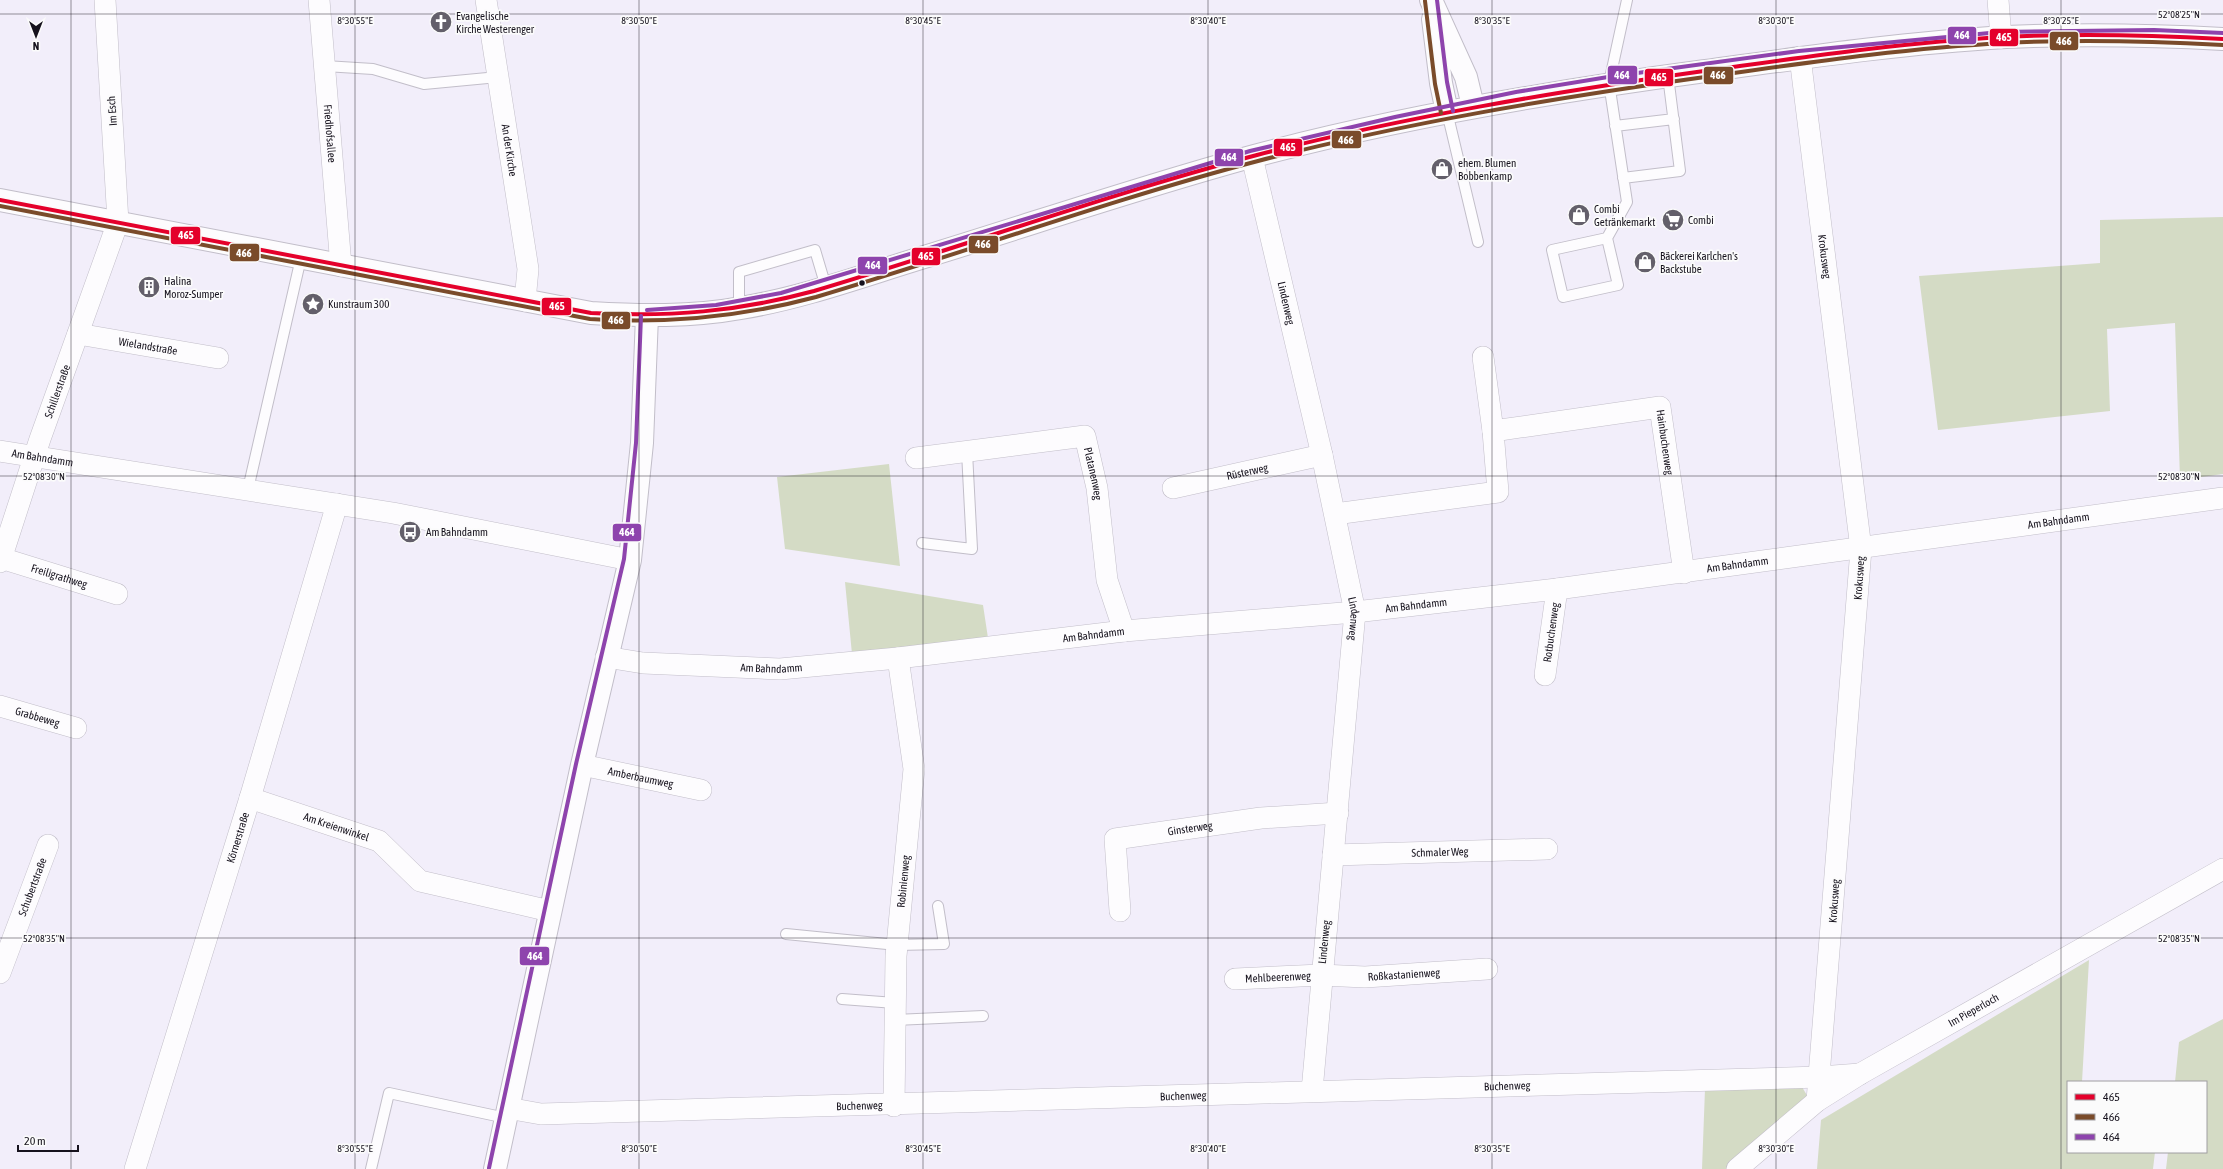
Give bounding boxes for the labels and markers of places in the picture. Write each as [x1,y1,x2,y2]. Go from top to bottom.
church icon: Evangelische Kirche Westerenger [428,9,454,35]
place label: Evangelische Kirche Westerenger [456,10,535,35]
shop icon: ehem. Blumen Bobbenkamp [1429,156,1455,182]
place label: ehem. Blumen Bobbenkamp [1458,157,1516,182]
shop icon: Combi Getränkemarkt [1566,202,1592,228]
place label: Combi Getränkemarkt [1594,203,1655,228]
supermarket icon: Combi [1660,207,1686,233]
place label: Combi [1688,214,1714,226]
shop icon: Bäckerei Karlchen's Backstube [1632,249,1658,275]
place label: Bäckerei Karlchen's Backstube [1660,250,1738,275]
building icon: Halina Moroz-Sumper [136,274,162,300]
place label: Halina Moroz-Sumper [164,275,224,300]
unlabelled marker [857,278,867,288]
place icon: Kunstraum 300 [300,291,326,317]
place label: Kunstraum 300 [328,298,389,310]
bus stop icon: Am Bahndamm [397,519,423,545]
place label: Am Bahndamm [426,526,488,538]

